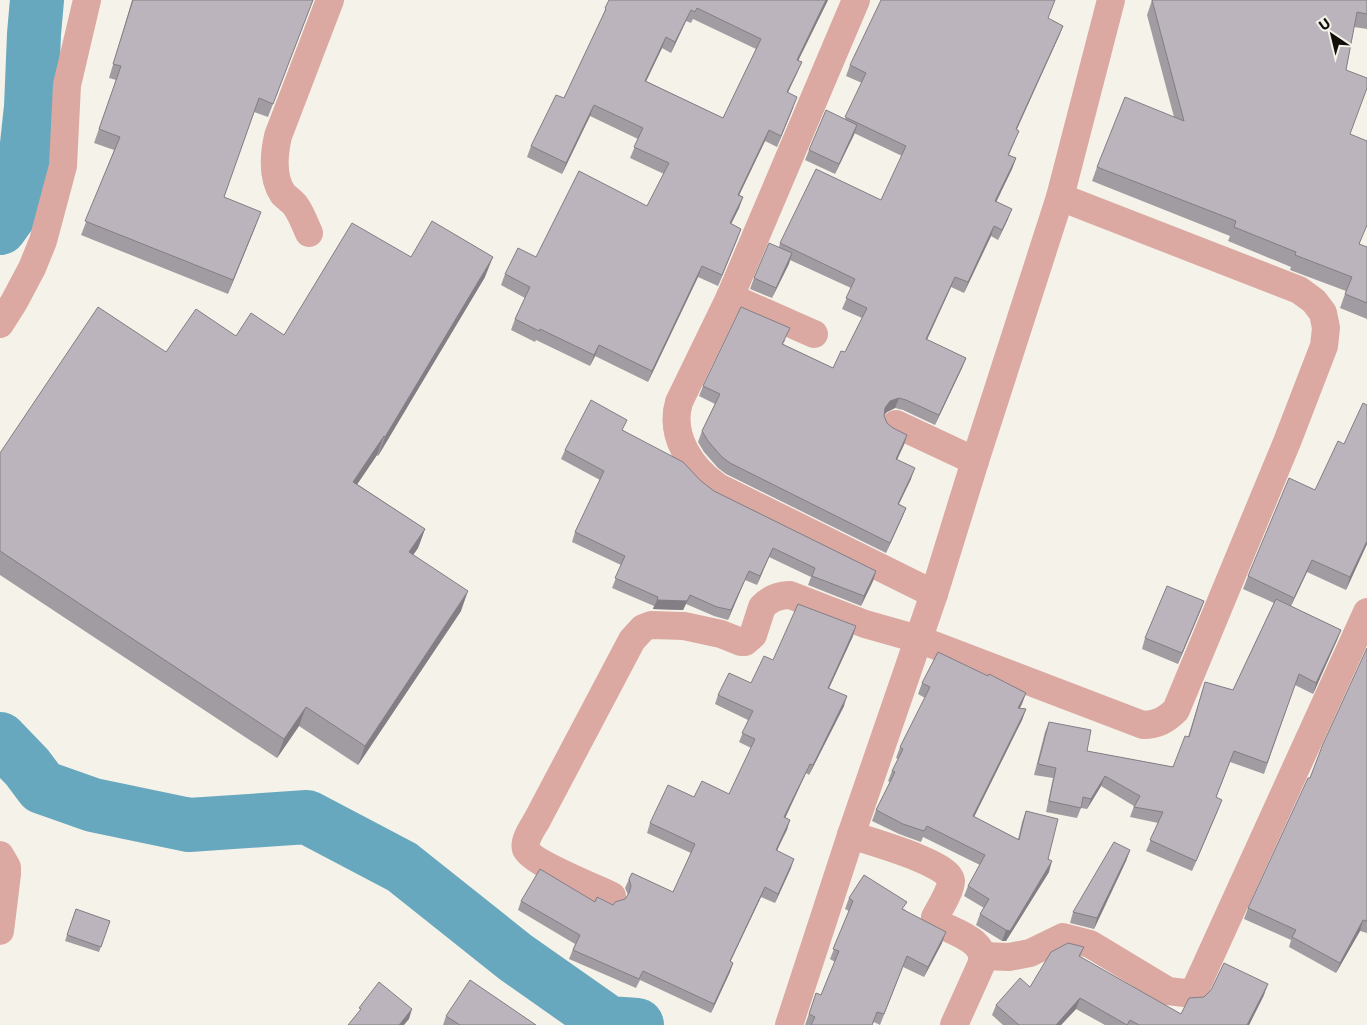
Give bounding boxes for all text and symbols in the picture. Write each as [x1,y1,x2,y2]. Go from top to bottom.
north arrow [1307,10,1357,60]
text: U [1315,14,1333,34]

